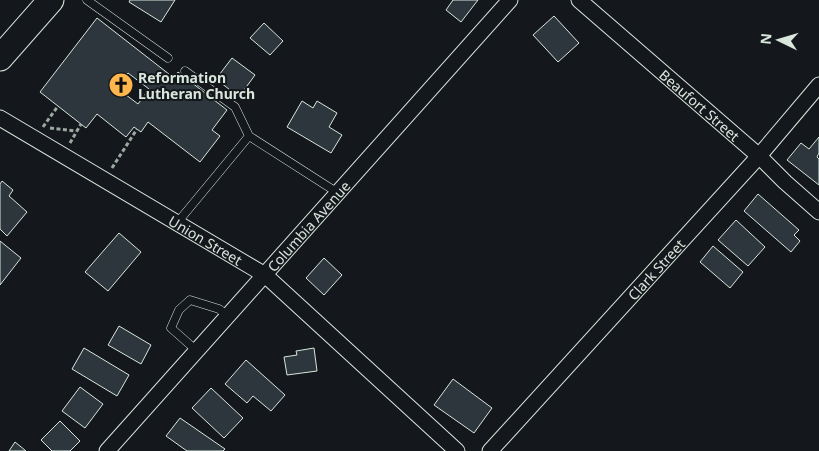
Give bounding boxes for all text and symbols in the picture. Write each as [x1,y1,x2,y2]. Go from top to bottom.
north arrow [754,15,804,65]
text: N [756,32,776,45]
street label: Beaufort Street [656,65,744,145]
place label: Reformation Lutheran Church [138,68,255,103]
church icon: Reformation Lutheran Church [108,72,134,98]
street label: Columbia Avenue [263,176,354,275]
street label: Union Street [165,211,246,269]
street label: Clark Street [623,235,689,304]

